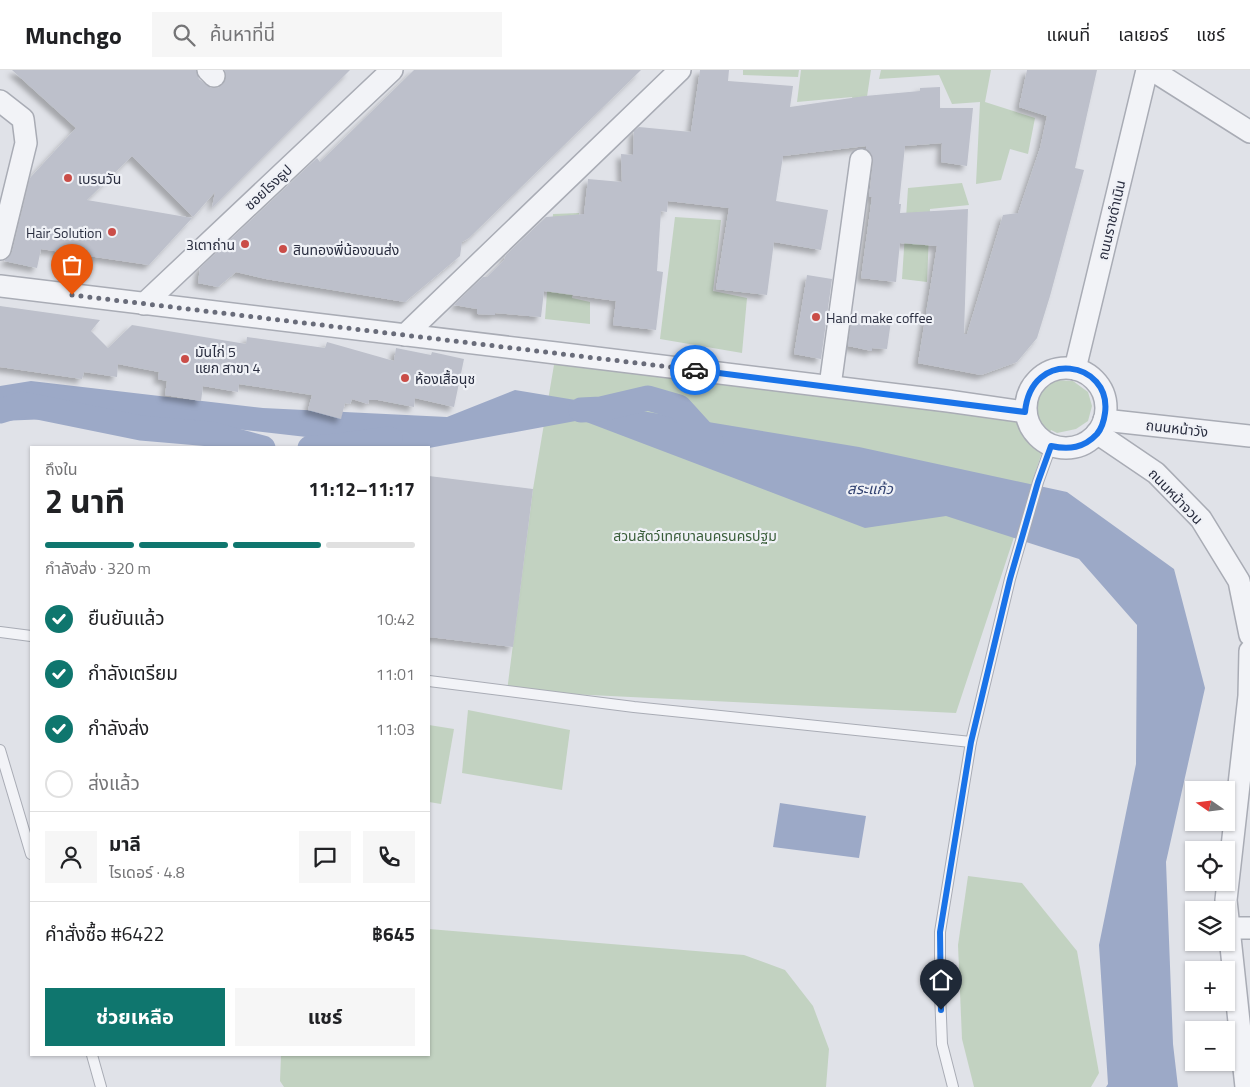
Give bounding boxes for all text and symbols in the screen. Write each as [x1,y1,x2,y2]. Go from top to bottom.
search box [152,12,502,57]
text: Munchgo [25,17,122,53]
text: ค้นหาที่นี่ [210,19,275,48]
icon: search [170,21,198,49]
text: แผนที่ [1046,21,1090,48]
text: เลเยอร์ [1118,21,1168,48]
text: แชร์ [1196,21,1225,48]
street label: ซอยโรงธูป [239,159,297,215]
place label: เบรนวัน [78,168,121,189]
marker: เบรนวัน [62,172,74,184]
street label: ถนนราชดำเนิน [1092,178,1130,262]
place label: Hair Solution [26,222,102,243]
marker: Hair Solution [106,226,118,238]
place label: 3เตาถ่าน [186,234,235,255]
marker: 3เตาถ่าน [239,238,251,250]
place label: สินทองพี่น้องขนส่ง [293,239,399,260]
marker: สินทองพี่น้องขนส่ง [277,243,289,255]
pin [51,244,93,295]
icon: bag [58,251,86,279]
place label: Hand make coffee [826,307,933,328]
marker: Hand make coffee [810,311,822,323]
place label: มันไก่ 5 แยก สาขา 4 [195,341,260,378]
courier [670,345,720,395]
marker: มันไก่ 5 แยก สาขา 4 [179,353,191,365]
icon: car [681,356,709,384]
place label: ห้องเสื้อนุช [415,368,475,389]
marker: ห้องเสื้อนุช [399,372,411,384]
street label: ถนนหน้าวัง [1145,414,1209,442]
text: ถึงใน [45,457,78,481]
street label: ถนนหน้าจวน [1144,463,1208,529]
text: 11:12–11:17 [308,474,415,503]
text: 2 นาที [45,477,125,525]
water label: สระแก้ว [847,477,894,500]
park label: สวนสัตว์เทศบาลนครนครปฐม [613,525,777,546]
text: กำลังส่ง · 320 m [45,556,151,580]
text: ยืนยันแล้ว [88,603,165,632]
icon: check [45,605,73,633]
text: 10:42 [376,607,415,631]
text: กำลังเตรียม [88,658,178,687]
icon: check [45,660,73,688]
text: 11:01 [376,662,415,686]
text: กำลังส่ง [88,713,149,742]
icon: check [45,715,73,743]
text: 11:03 [376,717,415,741]
text: ส่งแล้ว [88,768,140,797]
north arrow [1185,781,1235,831]
map controls [1185,781,1235,1071]
text: มาลี [109,829,141,858]
button: person [45,831,97,883]
button: chat [299,831,351,883]
button: phone [363,831,415,883]
button: locate [1185,841,1235,891]
text: ไรเดอร์ · 4.8 [109,860,185,884]
button: layers [1185,901,1235,951]
text: คำสั่งซื้อ #6422 [45,919,164,948]
text: ฿645 [372,919,415,948]
pin [920,959,962,1010]
button: + [1185,961,1235,1011]
icon: home [927,966,955,994]
button: ช่วยเหลือ [45,988,225,1046]
button: แชร์ [235,988,415,1046]
button: − [1185,1021,1235,1071]

